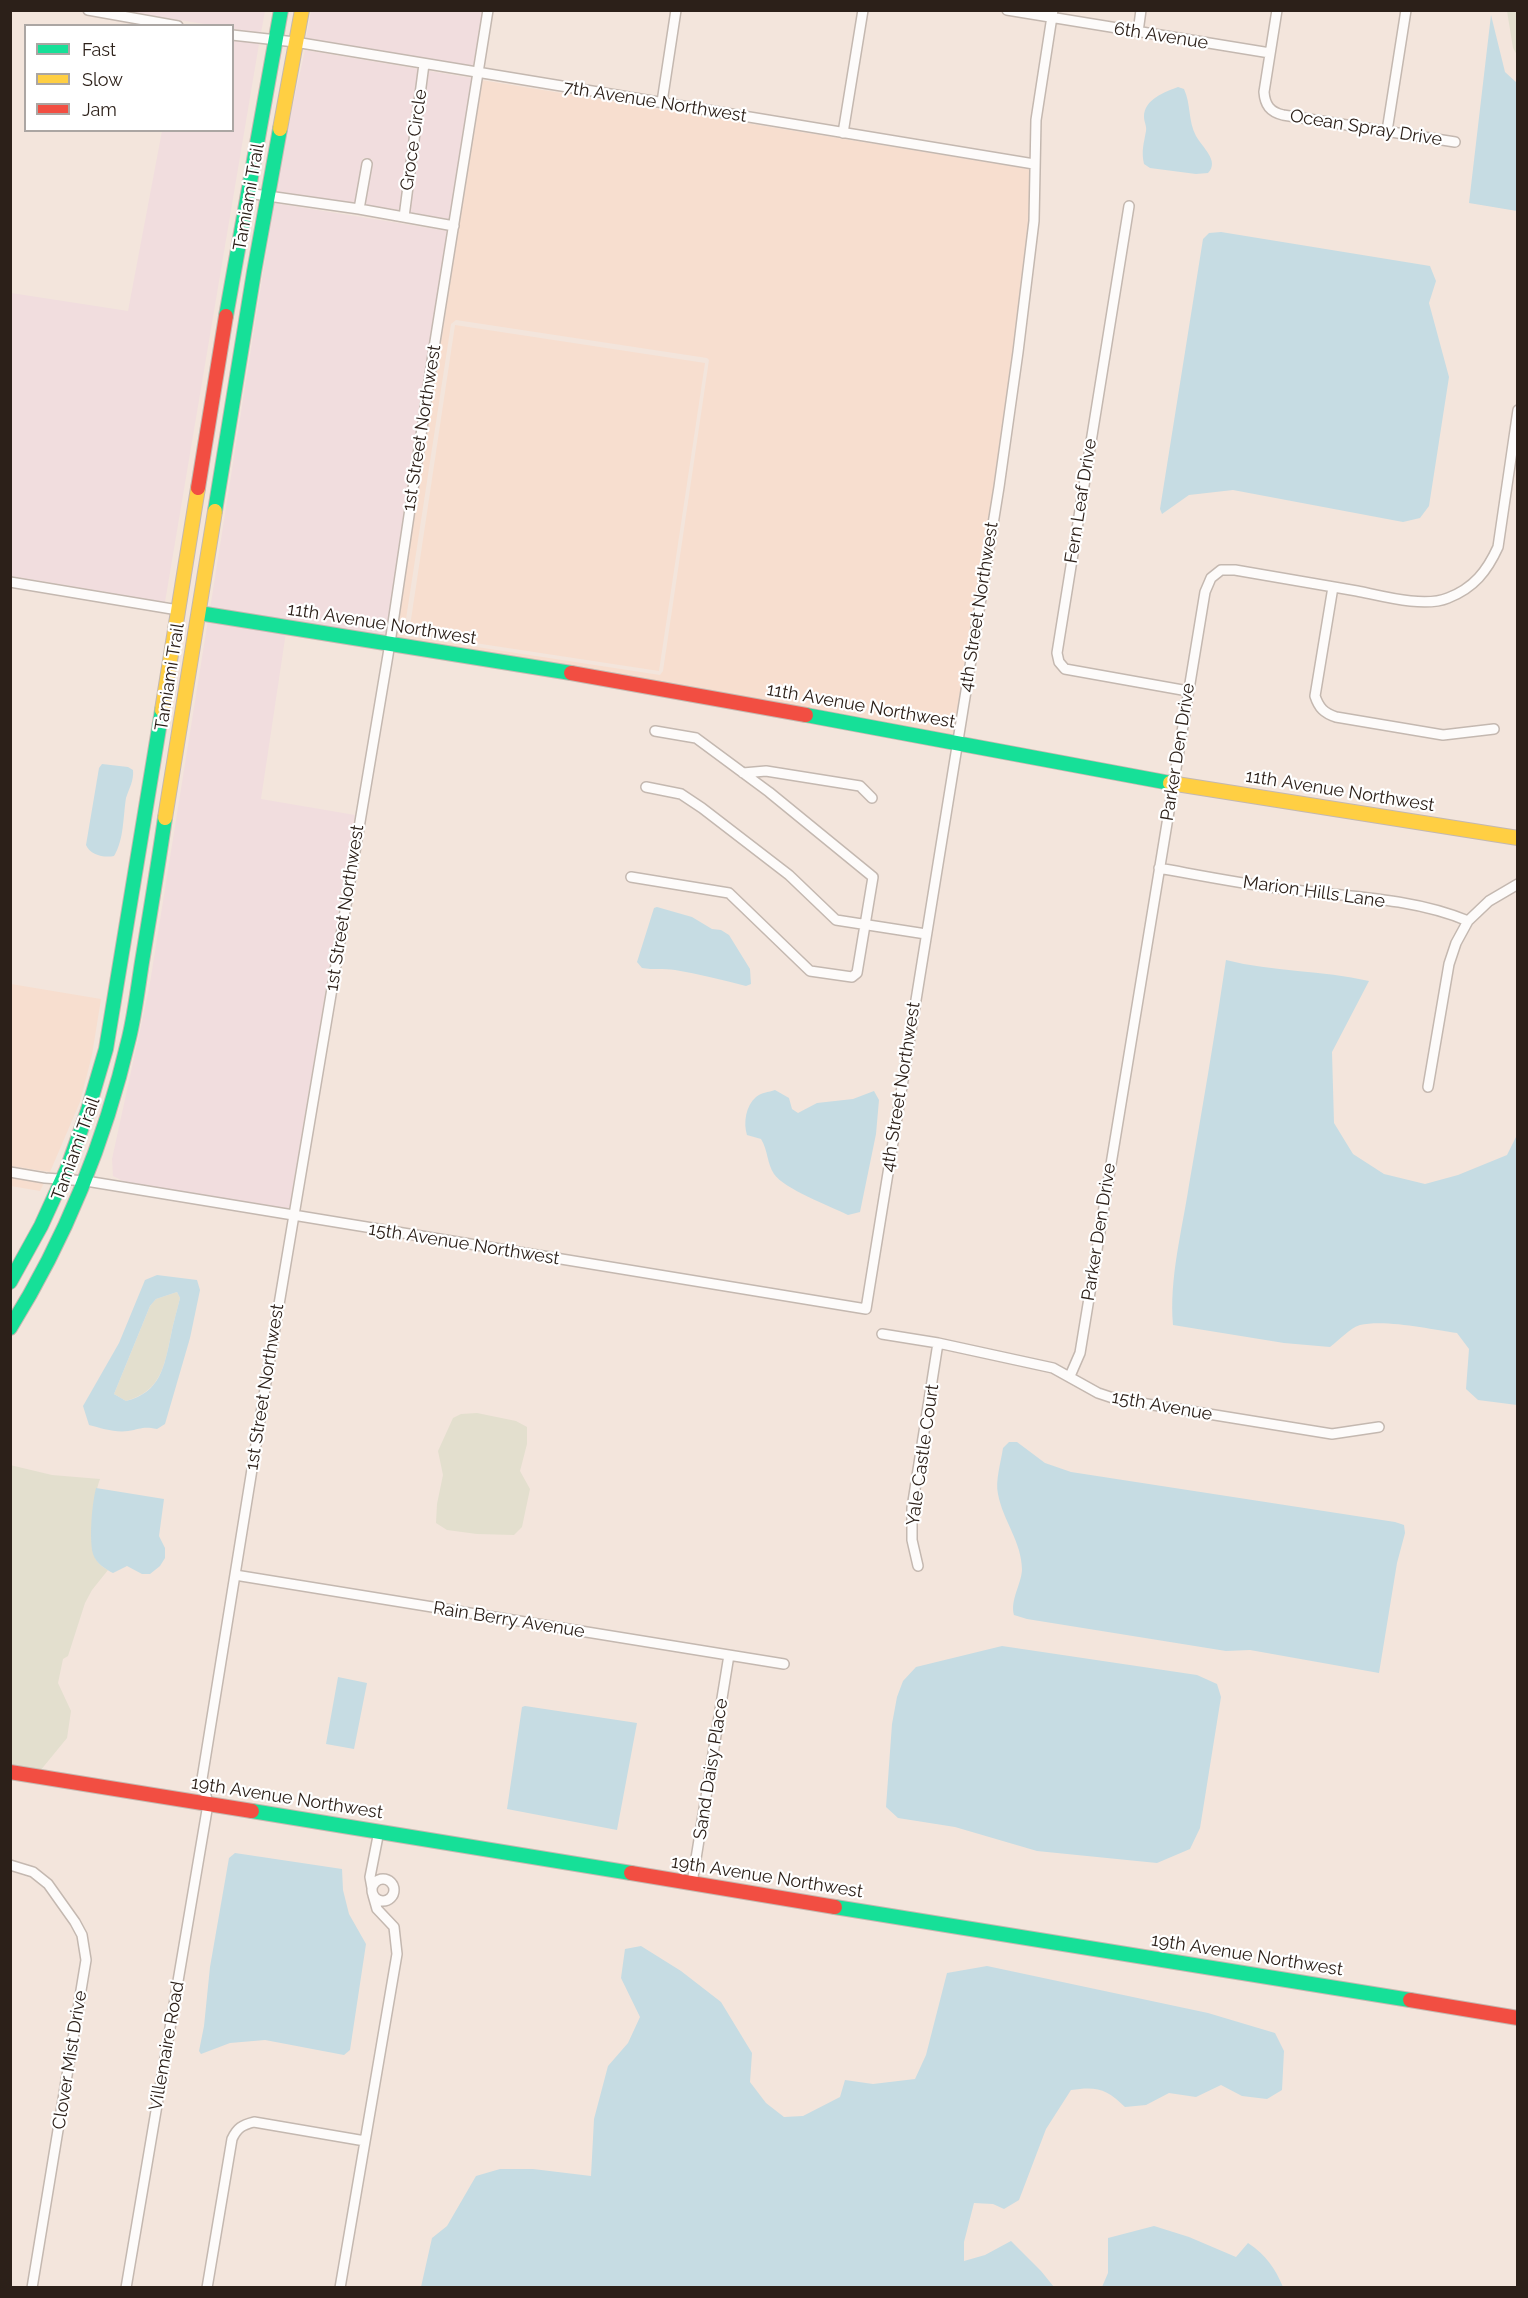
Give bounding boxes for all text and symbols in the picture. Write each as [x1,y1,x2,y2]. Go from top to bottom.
street label: 6th Avenue [1112,18,1210,54]
legend [24,24,234,132]
text: Fast [82,39,116,60]
text: Slow [82,69,123,90]
street label: 7th Avenue Northwest [562,77,748,127]
street label: Groce Circle [396,88,432,192]
text: Jam [82,99,117,120]
street label: Ocean Spray Drive [1288,105,1444,151]
street label: Tamiami Trail [229,142,269,252]
street label: 1st Street Northwest [398,343,446,513]
street label: Fern Leaf Drive [1060,437,1102,565]
street label: 4th Street Northwest [955,520,1003,694]
street label: 11th Avenue Northwest [286,598,478,650]
street label: Tamiami Trail [151,622,189,732]
street label: 11th Avenue Northwest [765,679,957,733]
street label: Parker Den Drive [1156,682,1200,822]
street label: 11th Avenue Northwest [1244,765,1436,817]
street label: 1st Street Northwest [321,823,369,993]
street label: Marion Hills Lane [1242,871,1386,913]
street label: 4th Street Northwest [877,1000,925,1174]
street label: Tamiami Trail [47,1094,105,1204]
street label: Parker Den Drive [1077,1162,1121,1302]
street label: 15th Avenue Northwest [367,1218,561,1270]
street label: 1st Street Northwest [241,1302,289,1472]
street label: Yale Castle Court [902,1383,944,1527]
street label: 15th Avenue [1110,1387,1214,1425]
street label: Rain Berry Avenue [432,1597,586,1643]
street label: Sand Daisy Place [689,1697,733,1841]
street label: 19th Avenue Northwest [190,1772,384,1824]
street label: 19th Avenue Northwest [670,1851,864,1903]
street label: 19th Avenue Northwest [1150,1929,1344,1981]
street label: Villemaire Road [145,1980,189,2112]
street label: Clover Mist Drive [48,1989,92,2131]

